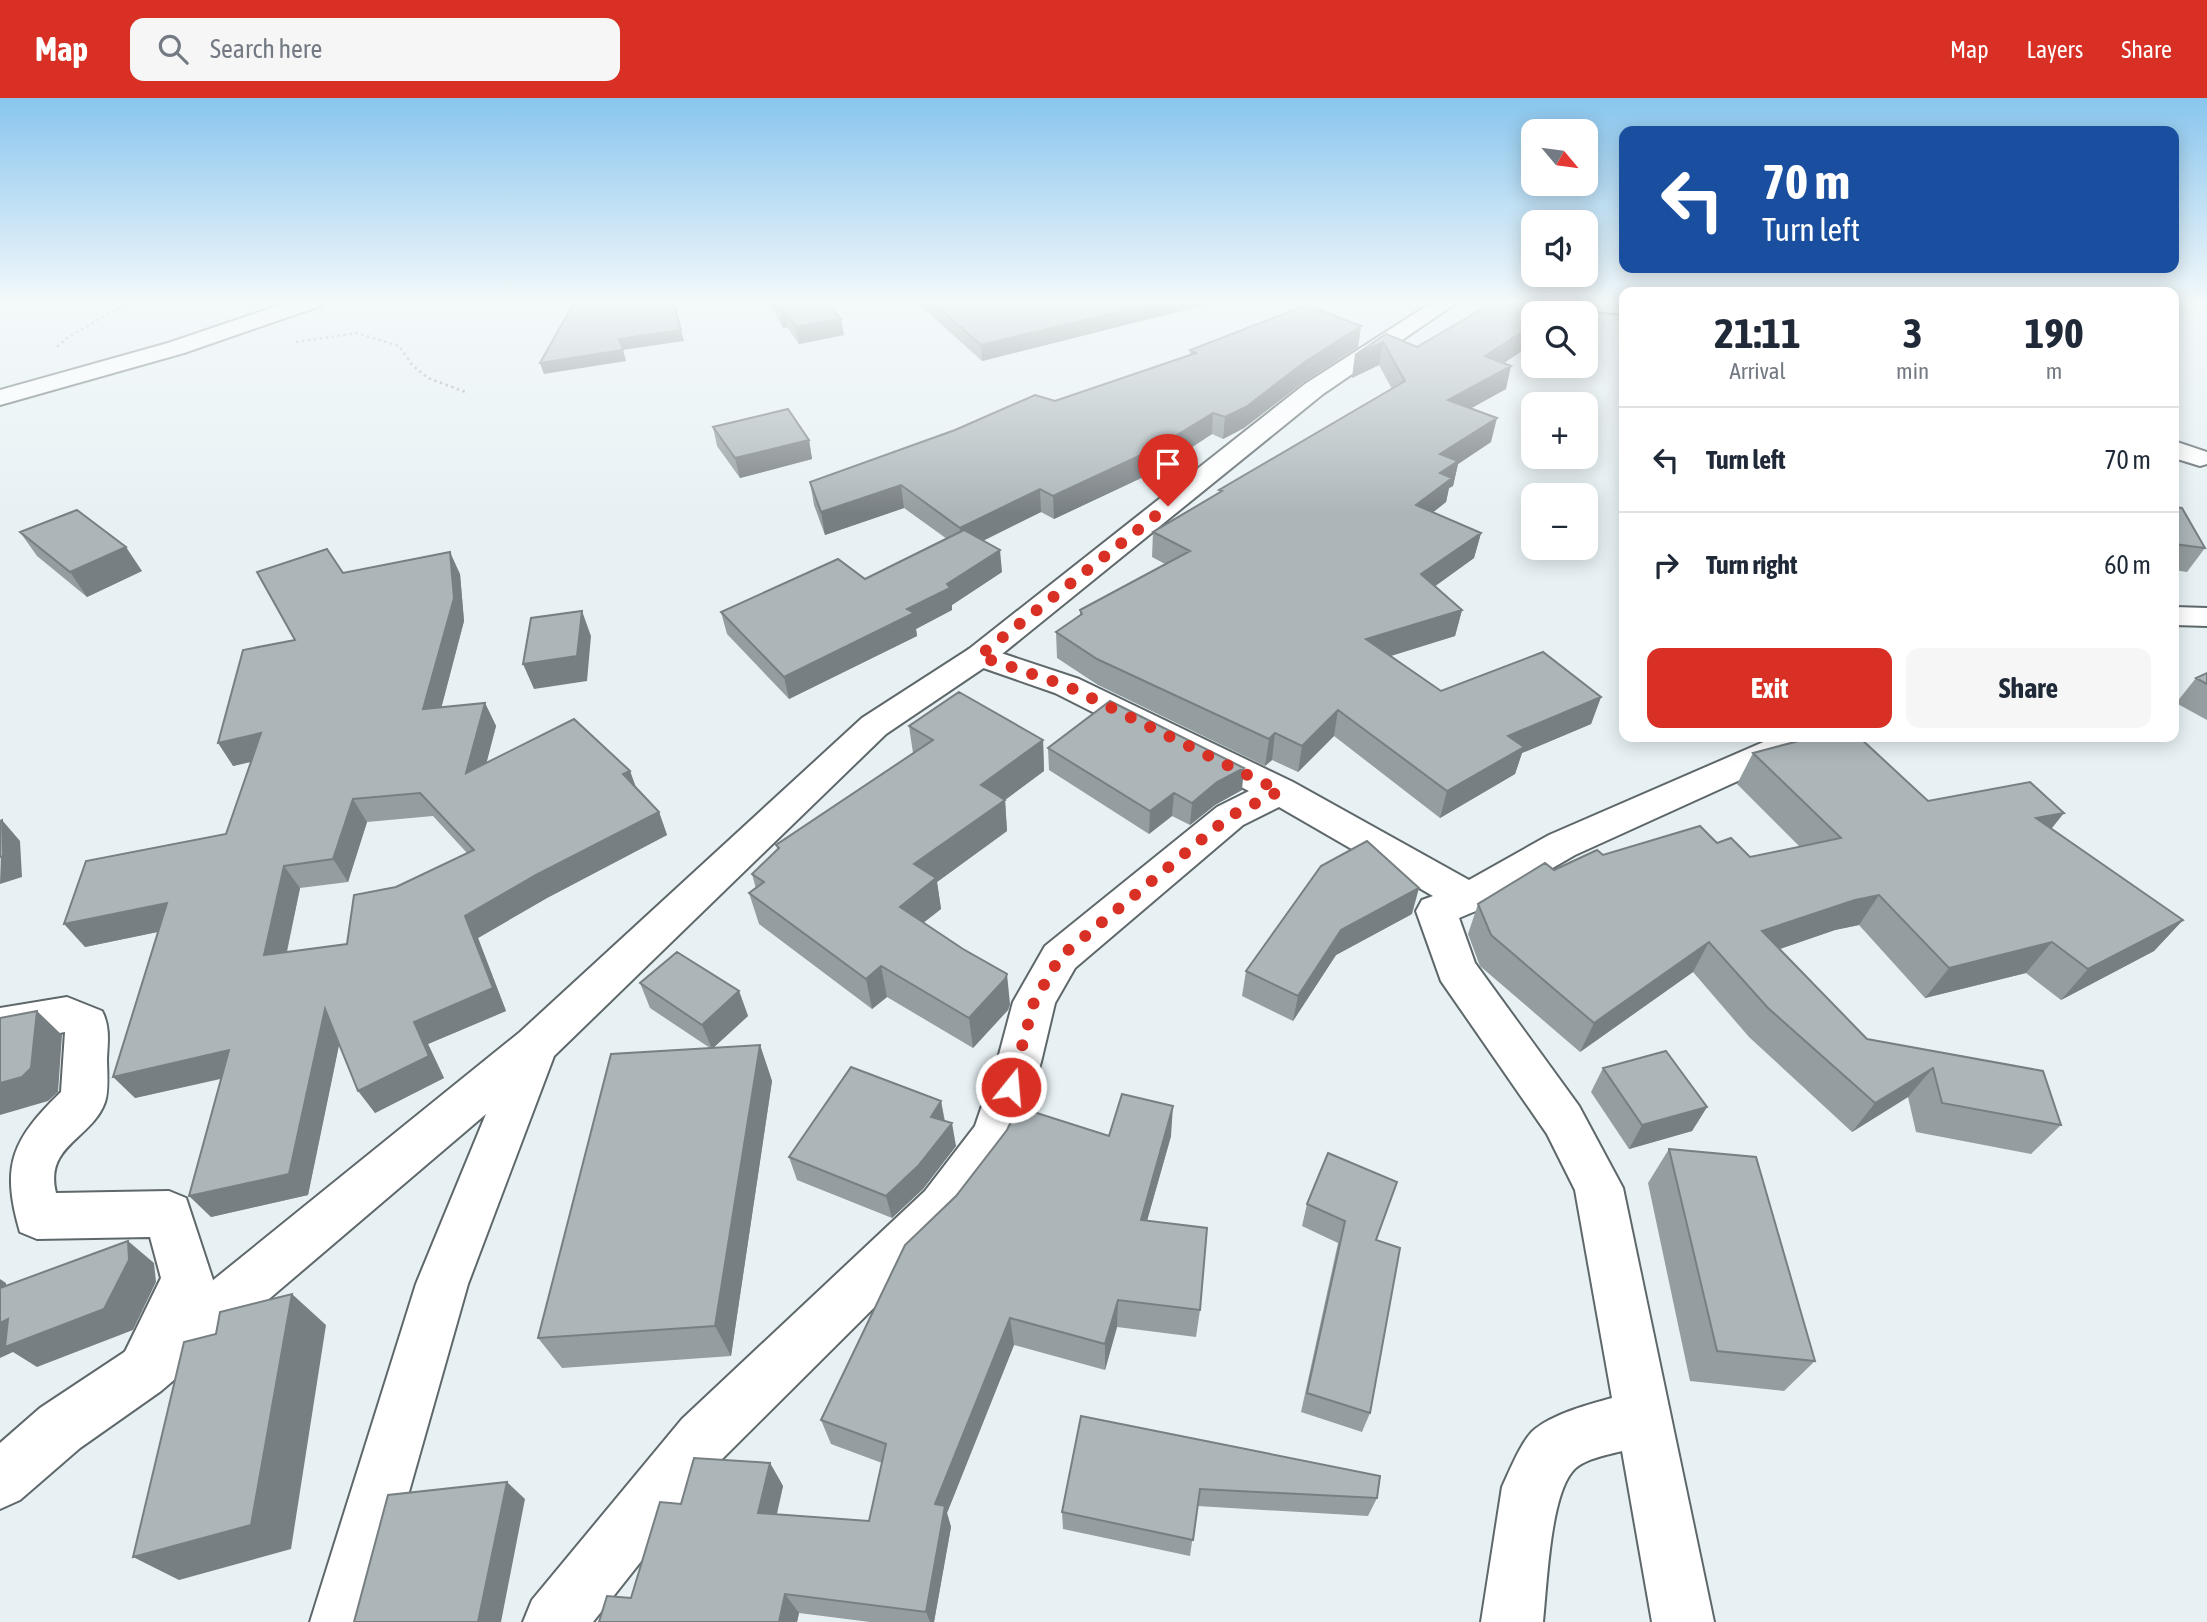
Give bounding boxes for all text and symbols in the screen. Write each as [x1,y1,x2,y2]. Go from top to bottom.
search box [130,18,620,81]
text: Map [35,30,88,68]
icon: search [154,30,192,68]
text: Search here [210,34,322,64]
text: Map [1950,36,1989,63]
text: Layers [2027,36,2083,63]
text: Share [2121,36,2172,63]
north arrow [1521,119,1598,196]
map controls [1521,119,1598,560]
text: 70 m [1762,153,1850,209]
icon: left [1647,154,1738,245]
button: sound [1521,210,1598,287]
text: Turn left [1762,211,1860,248]
button: search [1521,301,1598,378]
text: 21:11 [1714,309,1801,357]
text: 3 [1903,309,1922,357]
text: 190 [2024,309,2084,357]
text: Arrival [1729,358,1786,384]
text: min [1896,358,1929,384]
text: m [2046,358,2062,384]
button: + [1521,392,1598,469]
pin [1138,434,1198,506]
icon: left [1647,441,1685,479]
icon: arrive [1149,445,1187,483]
text: Turn left [1706,445,1786,475]
text: 70 m [2104,445,2151,475]
button: − [1521,483,1598,560]
icon: right [1647,546,1685,584]
text: Turn right [1706,550,1797,580]
text: 60 m [2104,550,2151,580]
button: Exit [1647,648,1892,728]
button: Share [1906,648,2151,728]
position arrow [974,1050,1048,1124]

